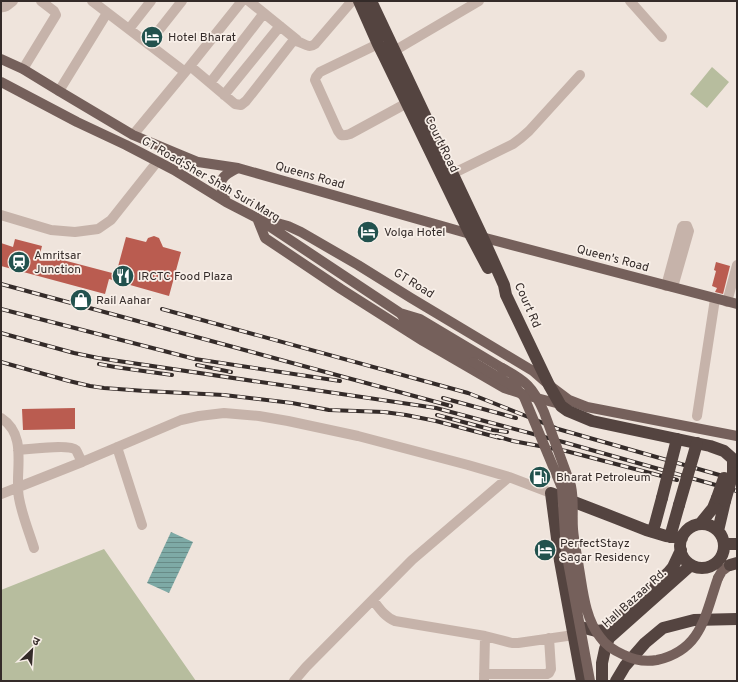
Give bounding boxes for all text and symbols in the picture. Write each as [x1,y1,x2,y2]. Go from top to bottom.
hotel icon: Hotel Bharat [139,24,165,50]
place label: Hotel Bharat [168,30,236,46]
street label: Court Road [420,113,462,176]
street label: GT Road;Sher Shah Suri Marg [138,134,283,226]
street label: Queens Road [273,158,346,194]
hotel icon: Volga Hotel [355,219,381,245]
place label: Volga Hotel [384,225,446,241]
street label: Queen's Road [575,242,651,276]
place label: Amritsar Junction [34,248,82,278]
station icon: Amritsar Junction [6,249,32,275]
restaurant icon: IRCTC Food Plaza [110,263,136,289]
street label: GT Road [390,265,437,303]
place label: IRCTC Food Plaza [138,269,232,285]
street label: Court Rd [510,280,544,331]
shop icon: Rail Aahar [68,287,94,313]
place label: Rail Aahar [96,293,151,309]
fuel station icon: Bharat Petroleum [527,464,553,490]
place label: Bharat Petroleum [556,470,651,486]
place label: PerfectStayz Sagar Residency [560,536,650,566]
hotel icon: PerfectStayz Sagar Residency [532,537,558,563]
street label: Hall Bazaar Rd. [599,565,670,632]
north arrow [12,630,52,670]
text: उ [30,634,42,650]

